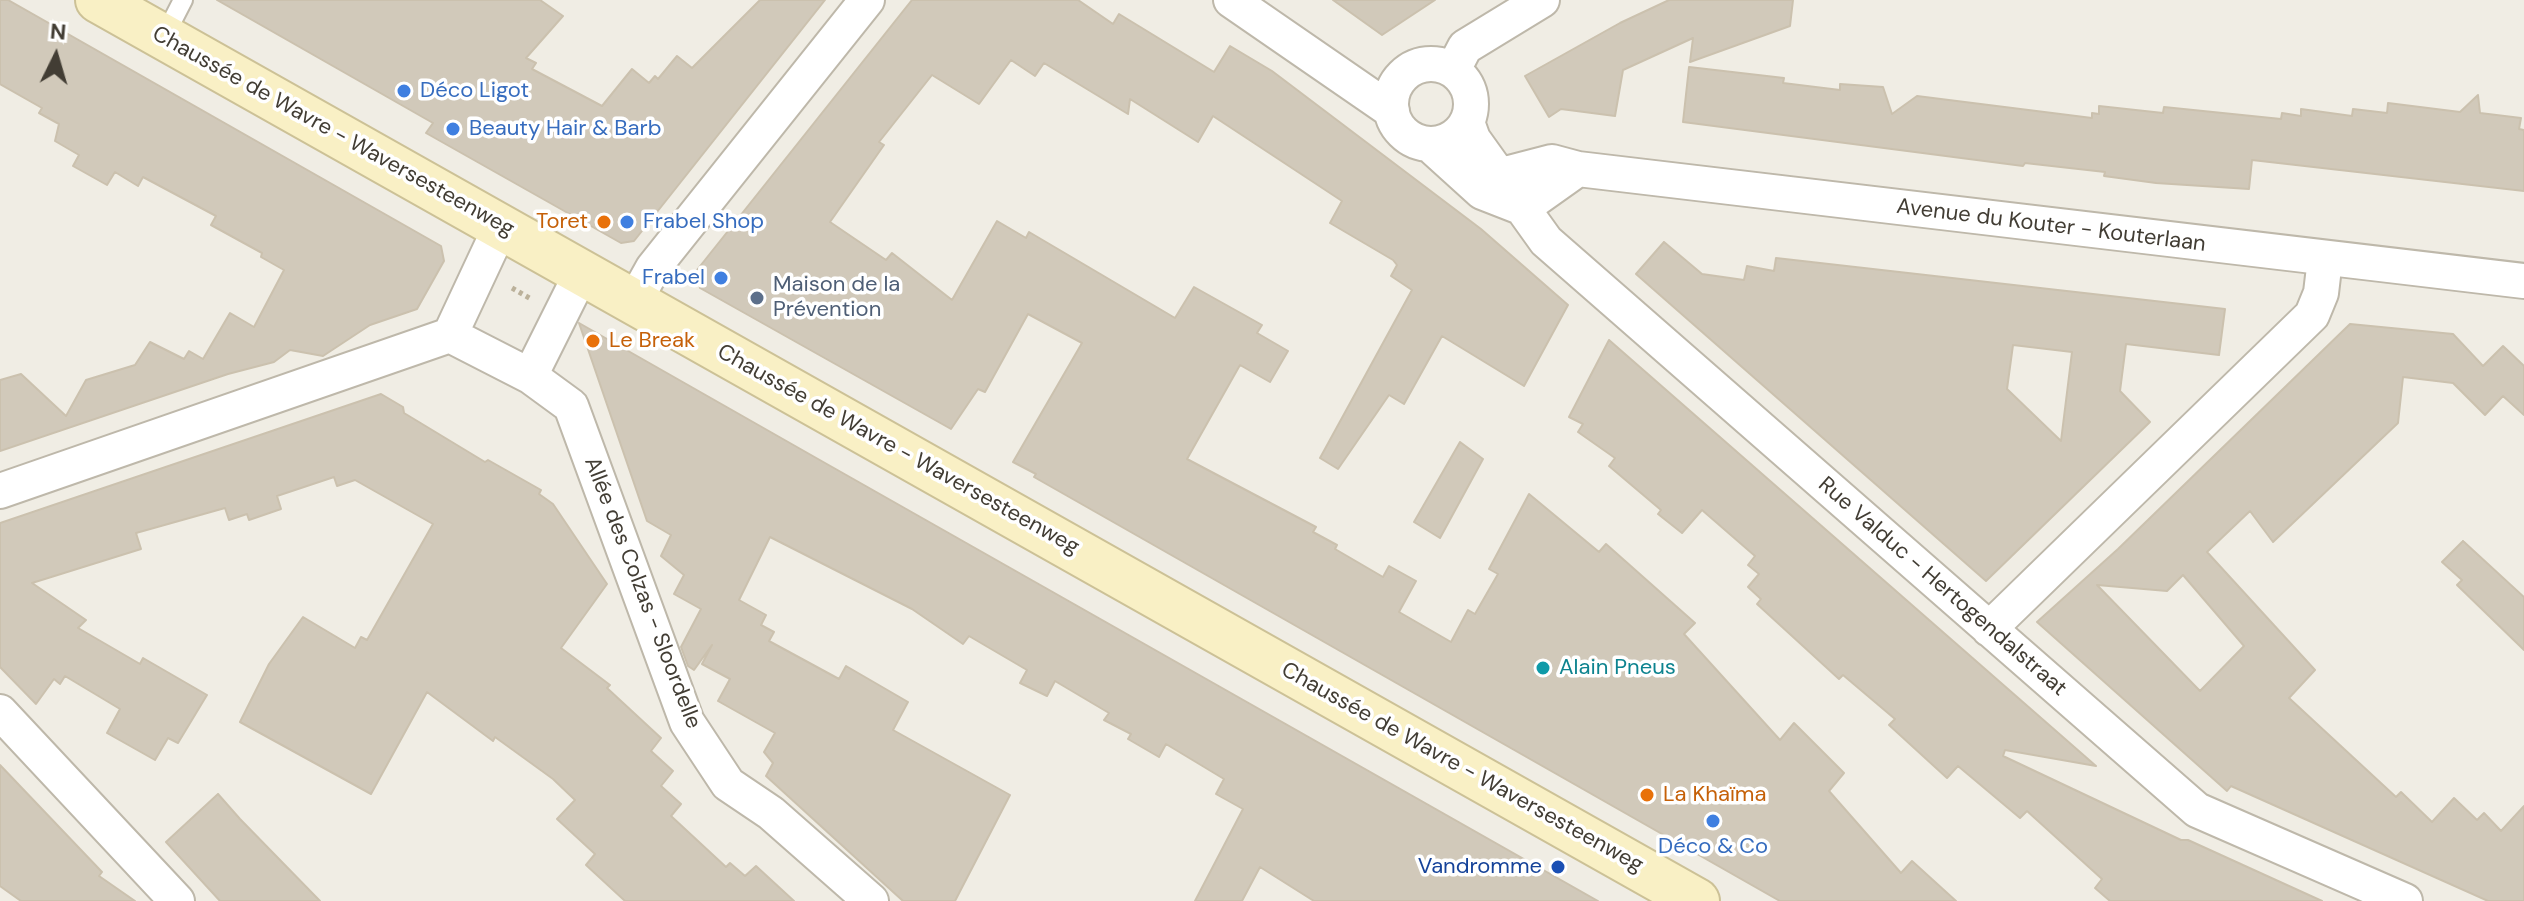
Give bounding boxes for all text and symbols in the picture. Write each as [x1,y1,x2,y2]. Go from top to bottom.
north arrow [16,16,96,96]
text: N [49,16,67,47]
street label: Chaussée de Wavre - Waversesteenweg [147,21,519,243]
place label: Déco Ligot [420,78,529,104]
marker: Déco Ligot [395,82,413,100]
place label: Beauty Hair & Barb [469,116,661,142]
marker: Beauty Hair & Barb [444,120,462,138]
street label: Avenue du Kouter - Kouterlaan [1895,194,2207,258]
place label: Toret [536,209,588,235]
place label: Frabel Shop [643,209,764,235]
marker: Toret [595,213,613,231]
marker: Frabel Shop [618,213,636,231]
place label: Frabel [642,265,705,291]
marker: Frabel [712,269,730,287]
place label: Maison de la Prévention [773,272,900,324]
marker: Maison de la Prévention [748,289,766,307]
place label: Le Break [609,328,695,354]
marker: Le Break [584,332,602,350]
street label: Chaussée de Wavre - Waversesteenweg [712,339,1084,561]
street label: Allée des Colzas - Sloordelle [578,453,706,733]
street label: Rue Valduc - Hertogendalstraat [1812,472,2072,702]
place label: Alain Pneus [1559,655,1676,681]
street label: Chaussée de Wavre - Waversesteenweg [1276,657,1648,879]
marker: Alain Pneus [1534,659,1552,677]
place label: La Khaïma [1663,782,1766,808]
marker: La Khaïma [1638,786,1656,804]
marker: Déco & Co [1704,812,1722,830]
place label: Déco & Co [1658,834,1768,860]
place label: Vandromme [1418,854,1542,880]
marker: Vandromme [1549,858,1567,876]

